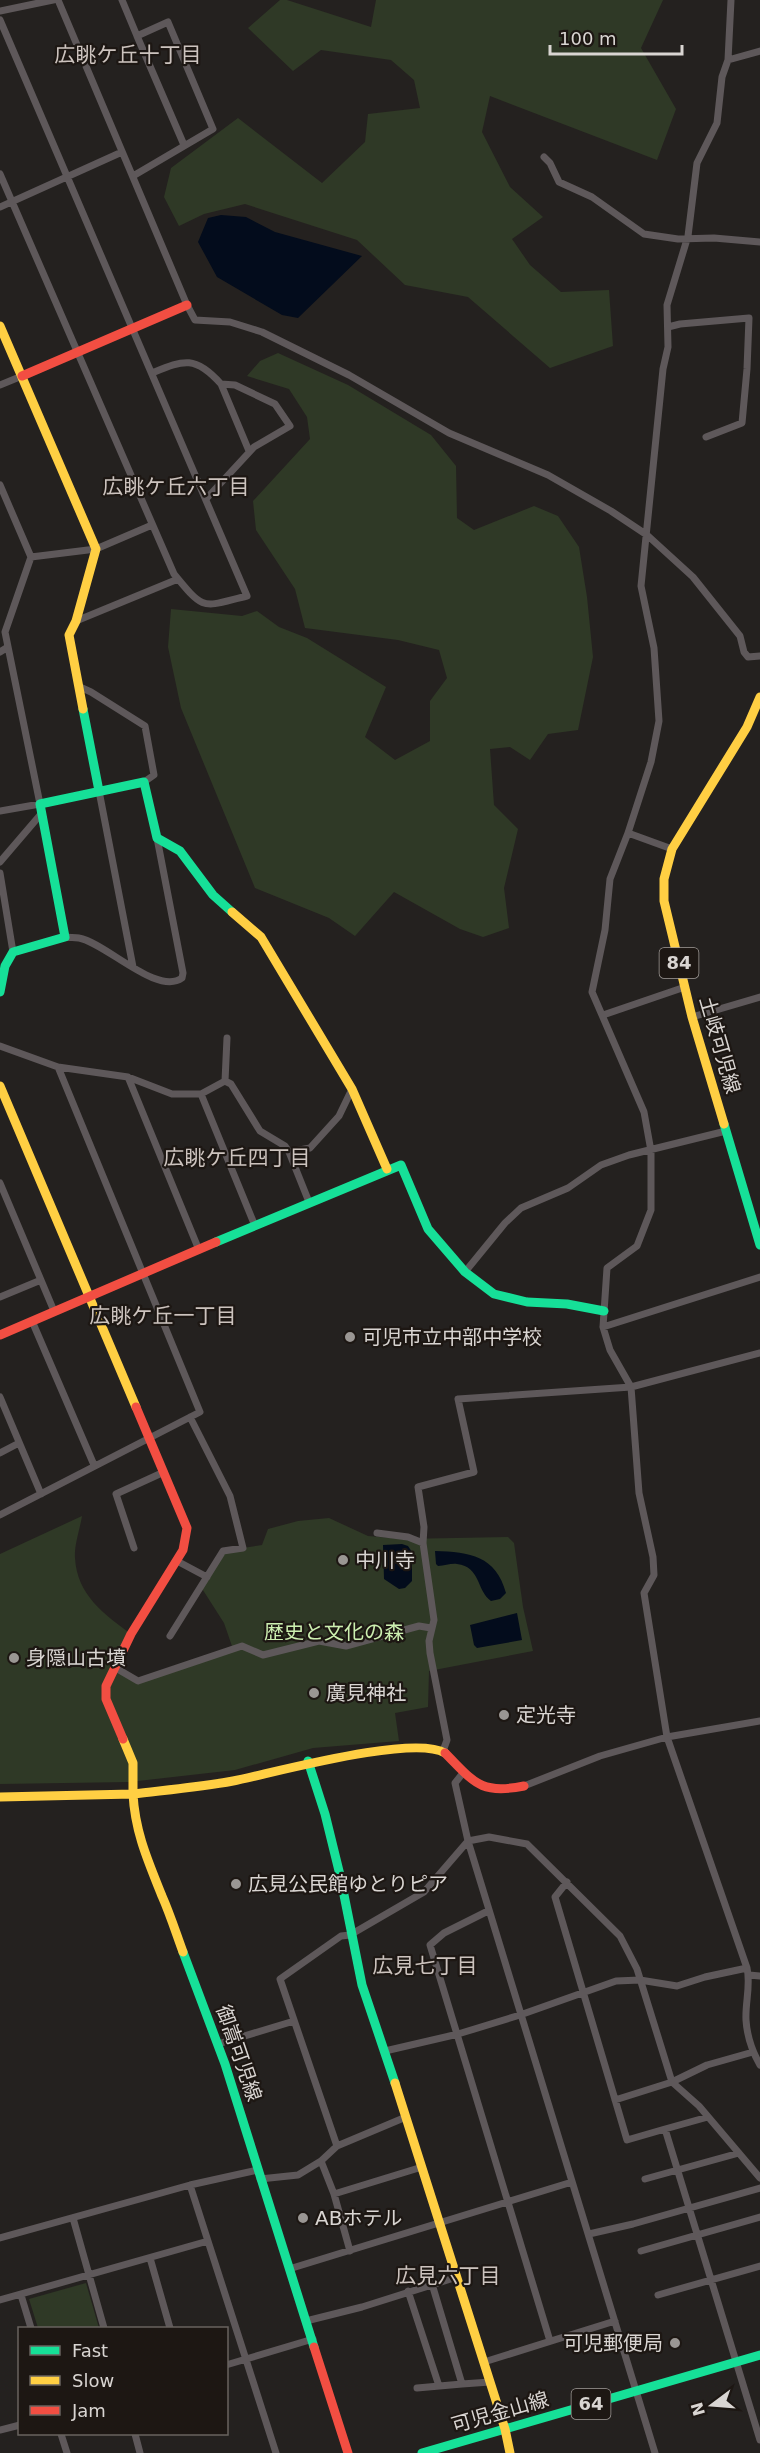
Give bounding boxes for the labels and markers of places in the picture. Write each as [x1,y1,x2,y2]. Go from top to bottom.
place label: 可児市立中部中学校 [362,1325,542,1349]
marker: 可児市立中部中学校 [343,1330,357,1344]
place label: 中川寺 [355,1548,415,1572]
marker: 中川寺 [336,1553,350,1567]
place label: 身隠山古墳 [26,1646,126,1670]
marker: 身隠山古墳 [7,1651,21,1665]
place label: 廣見神社 [326,1681,406,1705]
marker: 廣見神社 [307,1686,321,1700]
place label: 定光寺 [516,1703,576,1727]
marker: 定光寺 [497,1708,511,1722]
place label: 広見公民館ゆとりピア [248,1872,448,1896]
marker: 広見公民館ゆとりピア [229,1877,243,1891]
place label: ABホテル [315,2206,402,2230]
marker: ABホテル [296,2211,310,2225]
place label: 可児郵便局 [563,2331,663,2355]
marker: 可児郵便局 [668,2336,682,2350]

